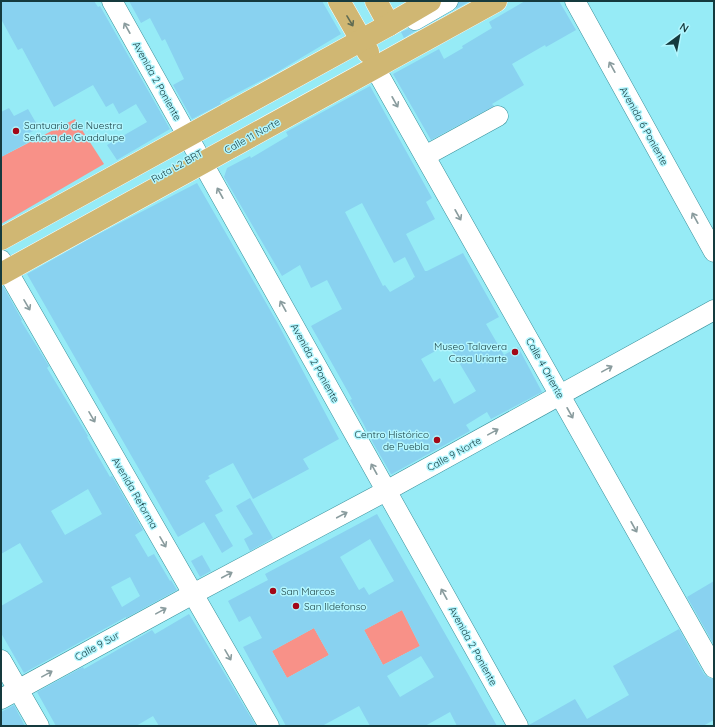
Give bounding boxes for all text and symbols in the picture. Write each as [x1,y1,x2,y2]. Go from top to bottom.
one-way arrow [346,15,354,26]
north arrow [659,16,699,56]
text: N [677,19,691,36]
one-way arrow [123,22,131,34]
street label: Avenida 2 Poniente [130,39,184,123]
one-way arrow [607,62,615,74]
street label: Avenida 6 Poniente [617,84,671,168]
one-way arrow [391,96,399,108]
street label: Calle 11 Norte [222,115,282,157]
place label: Santuario de Nuestra Señora de Guadalupe [24,119,125,144]
marker: Santuario de Nuestra Señora de Guadalupe [11,126,21,136]
street label: Ruta L2 BRT [149,146,205,186]
one-way arrow [215,187,223,199]
one-way arrow [455,209,463,221]
one-way arrow [691,212,698,224]
one-way arrow [23,299,31,311]
one-way arrow [279,300,286,312]
street label: Avenida 2 Poniente [288,321,342,405]
street label: Calle 4 Oriente [523,335,567,401]
place label: Museo Talavera Casa Uriarte [434,340,507,365]
marker: Museo Talavera Casa Uriarte [510,347,520,357]
one-way arrow [601,365,613,373]
one-way arrow [567,407,575,419]
one-way arrow [88,411,96,423]
place label: Centro Histórico de Puebla [355,428,429,453]
one-way arrow [487,428,499,436]
street label: Calle 9 Norte [425,434,484,474]
marker: Centro Histórico de Puebla [432,435,442,445]
street label: Avenida Reforma [109,455,161,531]
one-way arrow [369,463,377,475]
one-way arrow [336,510,348,518]
one-way arrow [631,521,639,533]
one-way arrow [160,536,168,548]
one-way arrow [221,571,233,579]
place label: San Marcos [281,585,335,598]
marker: San Marcos [268,586,278,596]
one-way arrow [440,588,447,600]
place label: San Ildefonso [304,600,366,613]
marker: San Ildefonso [291,601,301,611]
street label: Avenida 2 Poniente [446,604,500,688]
one-way arrow [155,606,167,614]
street label: Calle 9 Sur [72,628,122,664]
one-way arrow [225,649,233,661]
one-way arrow [41,669,53,677]

